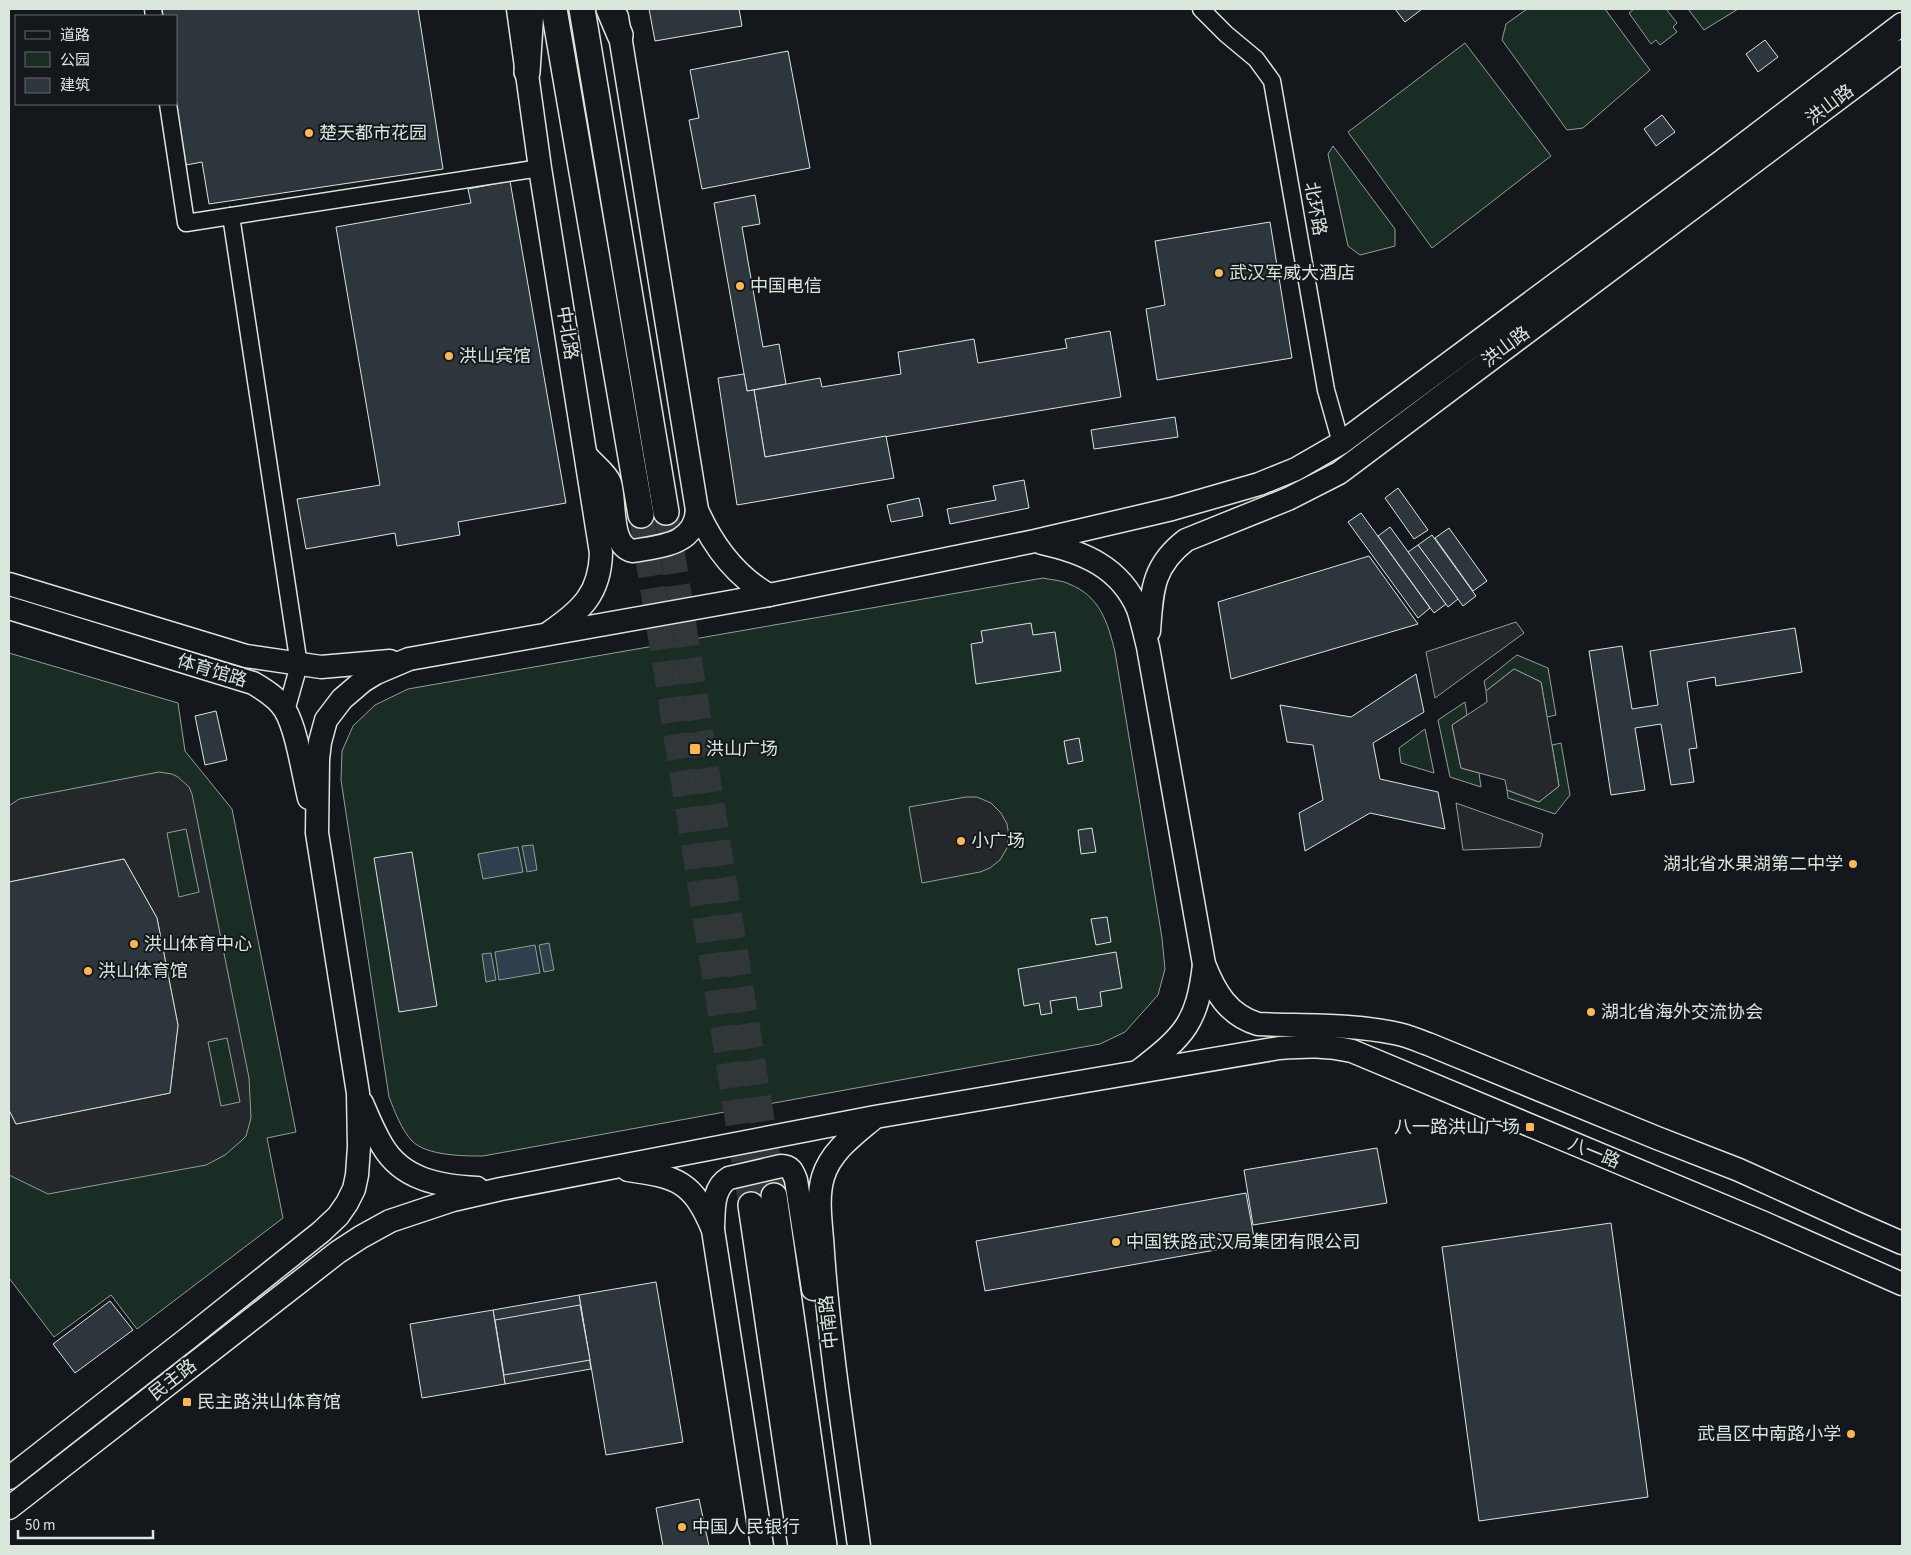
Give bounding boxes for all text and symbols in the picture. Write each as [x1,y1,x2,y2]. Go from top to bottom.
legend [15,15,178,105]
text: 道路 [60,25,90,46]
text: 公园 [60,50,90,71]
text: 建筑 [60,75,90,96]
street label: 洪山路 [1801,79,1859,131]
place label: 楚天都市花园 [319,121,427,146]
marker: 楚天都市花园 [303,127,315,139]
street label: 北环路 [1298,180,1332,238]
place label: 武汉军威大酒店 [1229,261,1355,286]
marker: 武汉军威大酒店 [1213,267,1225,279]
place label: 中国电信 [750,274,822,299]
marker: 中国电信 [734,280,746,292]
street label: 中北路 [550,304,584,362]
street label: 洪山路 [1477,321,1535,373]
place label: 洪山宾馆 [459,344,531,369]
marker: 洪山宾馆 [443,350,455,362]
street label: 体育馆路 [174,649,250,693]
place label: 洪山广场 [706,737,778,762]
marker: 洪山广场 [688,742,702,756]
place label: 小广场 [971,829,1025,854]
marker: 小广场 [955,835,967,847]
place label: 湖北省水果湖第二中学 [1663,852,1843,877]
marker: 湖北省水果湖第二中学 [1847,858,1859,870]
place label: 洪山体育中心 [144,932,252,957]
marker: 洪山体育中心 [128,938,140,950]
place label: 洪山体育馆 [98,959,188,984]
marker: 洪山体育馆 [82,965,94,977]
place label: 湖北省海外交流协会 [1601,1000,1763,1025]
marker: 湖北省海外交流协会 [1585,1006,1597,1018]
place label: 八一路洪山广场 [1394,1115,1520,1140]
marker: 八一路洪山广场 [1524,1121,1536,1133]
street label: 八一路 [1564,1131,1624,1175]
place label: 中国铁路武汉局集团有限公司 [1126,1230,1360,1255]
marker: 中国铁路武汉局集团有限公司 [1110,1236,1122,1248]
street label: 中南路 [814,1294,844,1350]
street label: 民主路 [144,1354,202,1406]
place label: 民主路洪山体育馆 [197,1390,341,1415]
marker: 民主路洪山体育馆 [181,1396,193,1408]
place label: 武昌区中南路小学 [1697,1422,1841,1447]
marker: 武昌区中南路小学 [1845,1428,1857,1440]
scale bar [18,1508,152,1540]
text: 50 m [25,1515,55,1536]
place label: 中国人民银行 [692,1515,800,1540]
marker: 中国人民银行 [676,1521,688,1533]

